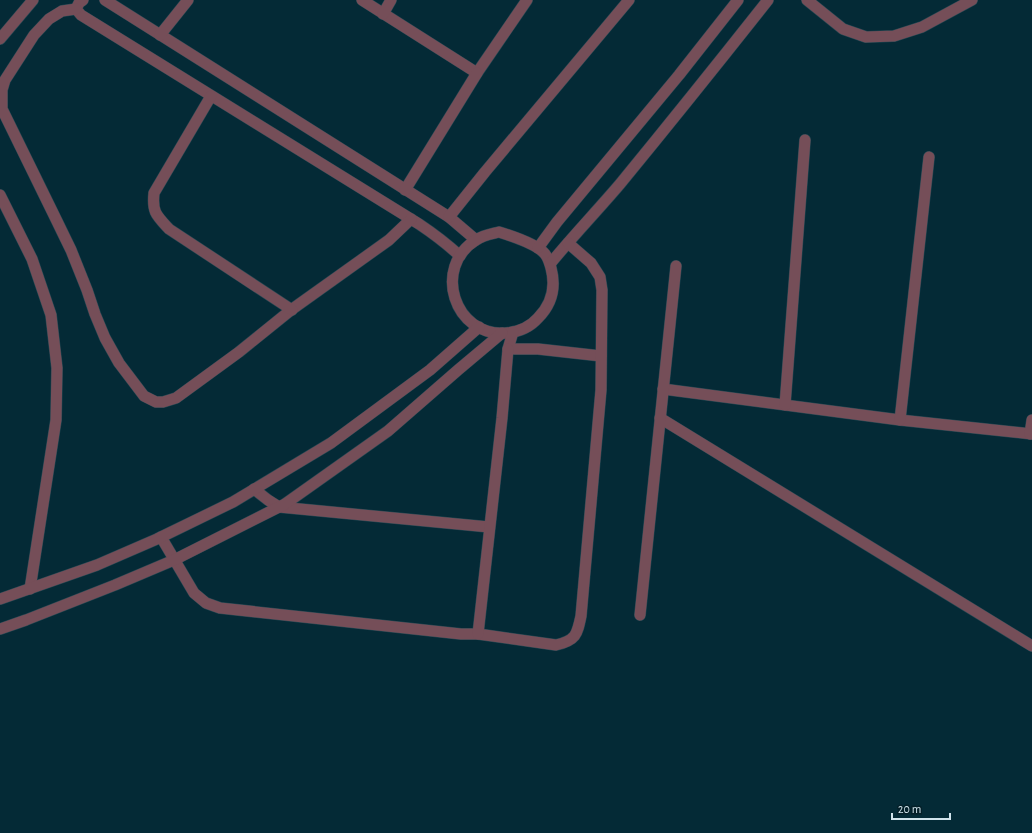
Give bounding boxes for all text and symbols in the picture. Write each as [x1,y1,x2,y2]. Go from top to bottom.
scale bar [892,795,950,821]
text: 20 m [898,803,921,815]

